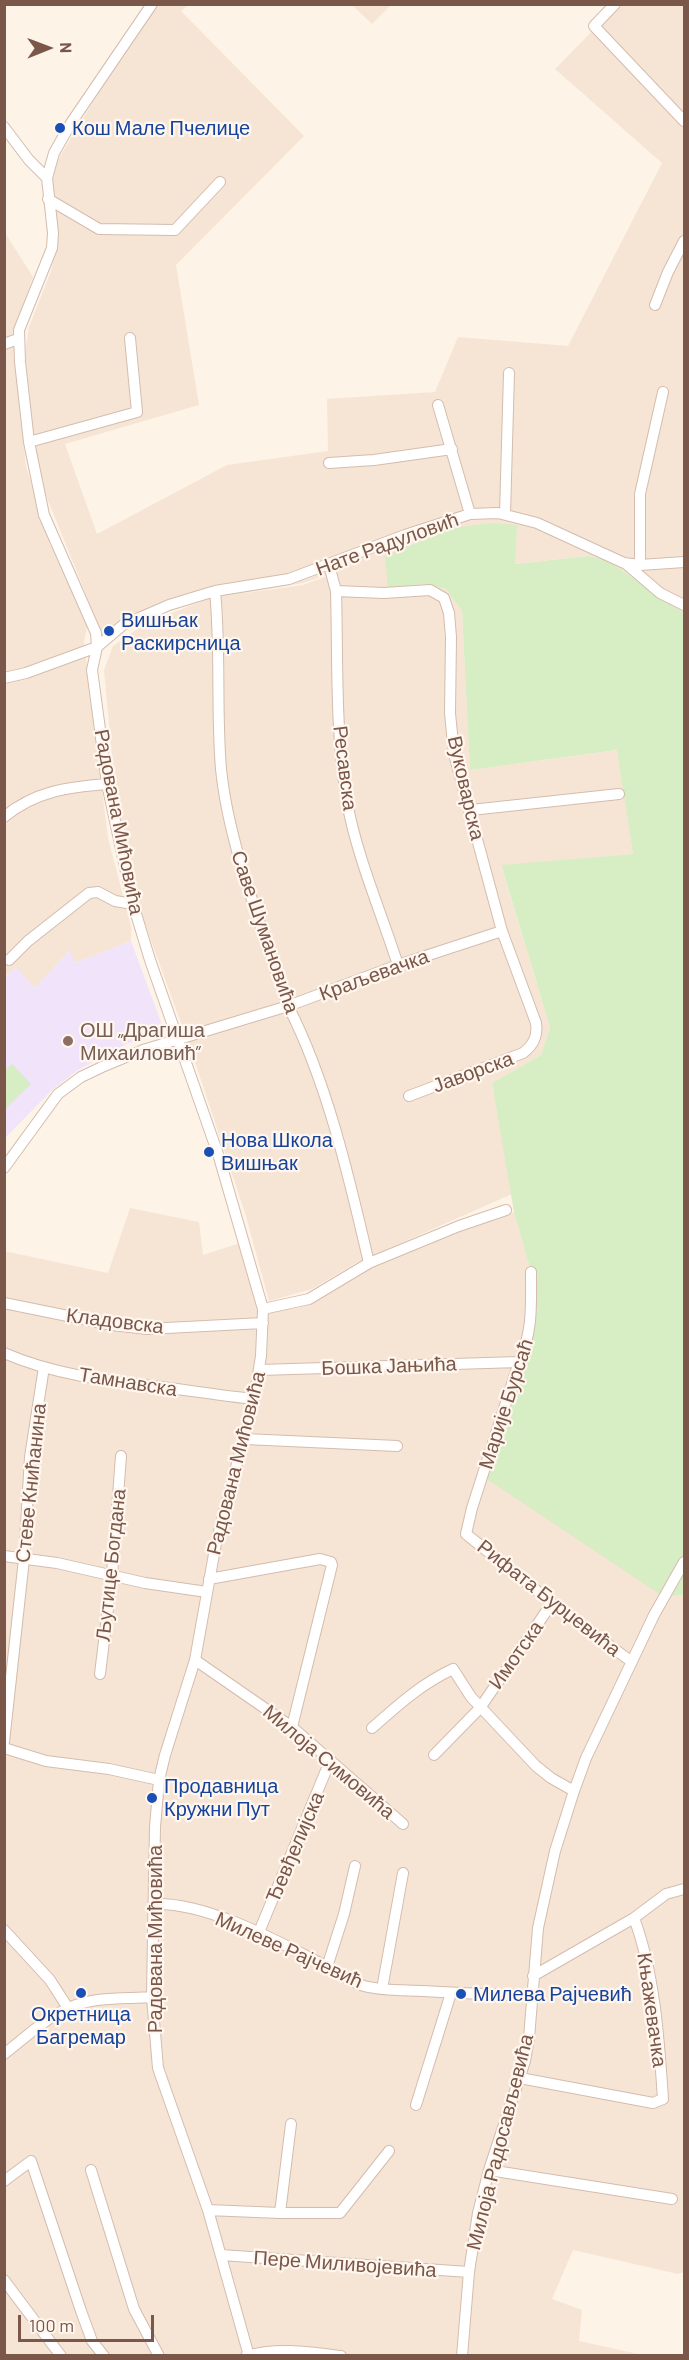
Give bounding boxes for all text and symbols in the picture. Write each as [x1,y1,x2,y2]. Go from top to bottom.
north arrow [18,18,78,78]
text: N [57,42,76,53]
place label: Кош Мале Пчелице [72,116,250,140]
marker: Кош Мале Пчелице [53,121,67,135]
street label: Нате Радуловић [312,507,462,581]
place label: Вишњак Раскирсница [121,608,241,655]
marker: Вишњак Раскирсница [102,624,116,638]
street label: Ресавска [328,724,362,812]
street label: Радована Мићовића [89,727,149,917]
street label: Вуковарска [442,734,490,842]
street label: Саве Шумановића [226,847,304,1017]
street label: Краљевачка [316,944,432,1006]
place label: ОШ „Драгиша Михаиловић” [80,1018,205,1065]
marker: ОШ „Драгиша Михаиловић” [61,1034,75,1048]
street label: Јаворска [429,1046,517,1098]
place label: Нова Школа Вишњак [221,1128,333,1175]
marker: Нова Школа Вишњак [202,1145,216,1159]
street label: Кладовска [65,1303,165,1339]
street label: Марије Бурсаћ [474,1336,538,1472]
street label: Бошка Јањића [321,1352,457,1380]
street label: Тамнавска [77,1362,179,1402]
street label: Радована Мићовића [202,1369,270,1557]
street label: Стеве Книћанина [11,1402,51,1564]
street label: Љутице Богдана [91,1487,131,1643]
street label: Рифата Бурџевића [472,1535,626,1661]
street label: Имотска [484,1616,548,1694]
street label: Милоја Симовића [258,1700,400,1824]
place label: Продавница Кружни Пут [164,1774,278,1821]
street label: Ђевђелијска [261,1788,329,1906]
marker: Продавница Кружни Пут [145,1791,159,1805]
street label: Радована Мићовића [143,1845,167,2033]
street label: Милеве Рајчевић [212,1907,366,1993]
street label: Књажевачка [632,1951,672,2069]
place label: Милева Рајчевић [473,1982,632,2006]
marker: Окретница Багремар [74,1986,88,2000]
marker: Милева Рајчевић [454,1987,468,2001]
place label: Окретница Багремар [31,2002,131,2049]
street label: Милоја Радосављевића [461,2031,539,2253]
street label: Пере Миливојевића [253,2246,437,2282]
scale bar [21,2303,158,2341]
text: 100 m [29,2314,74,2336]

